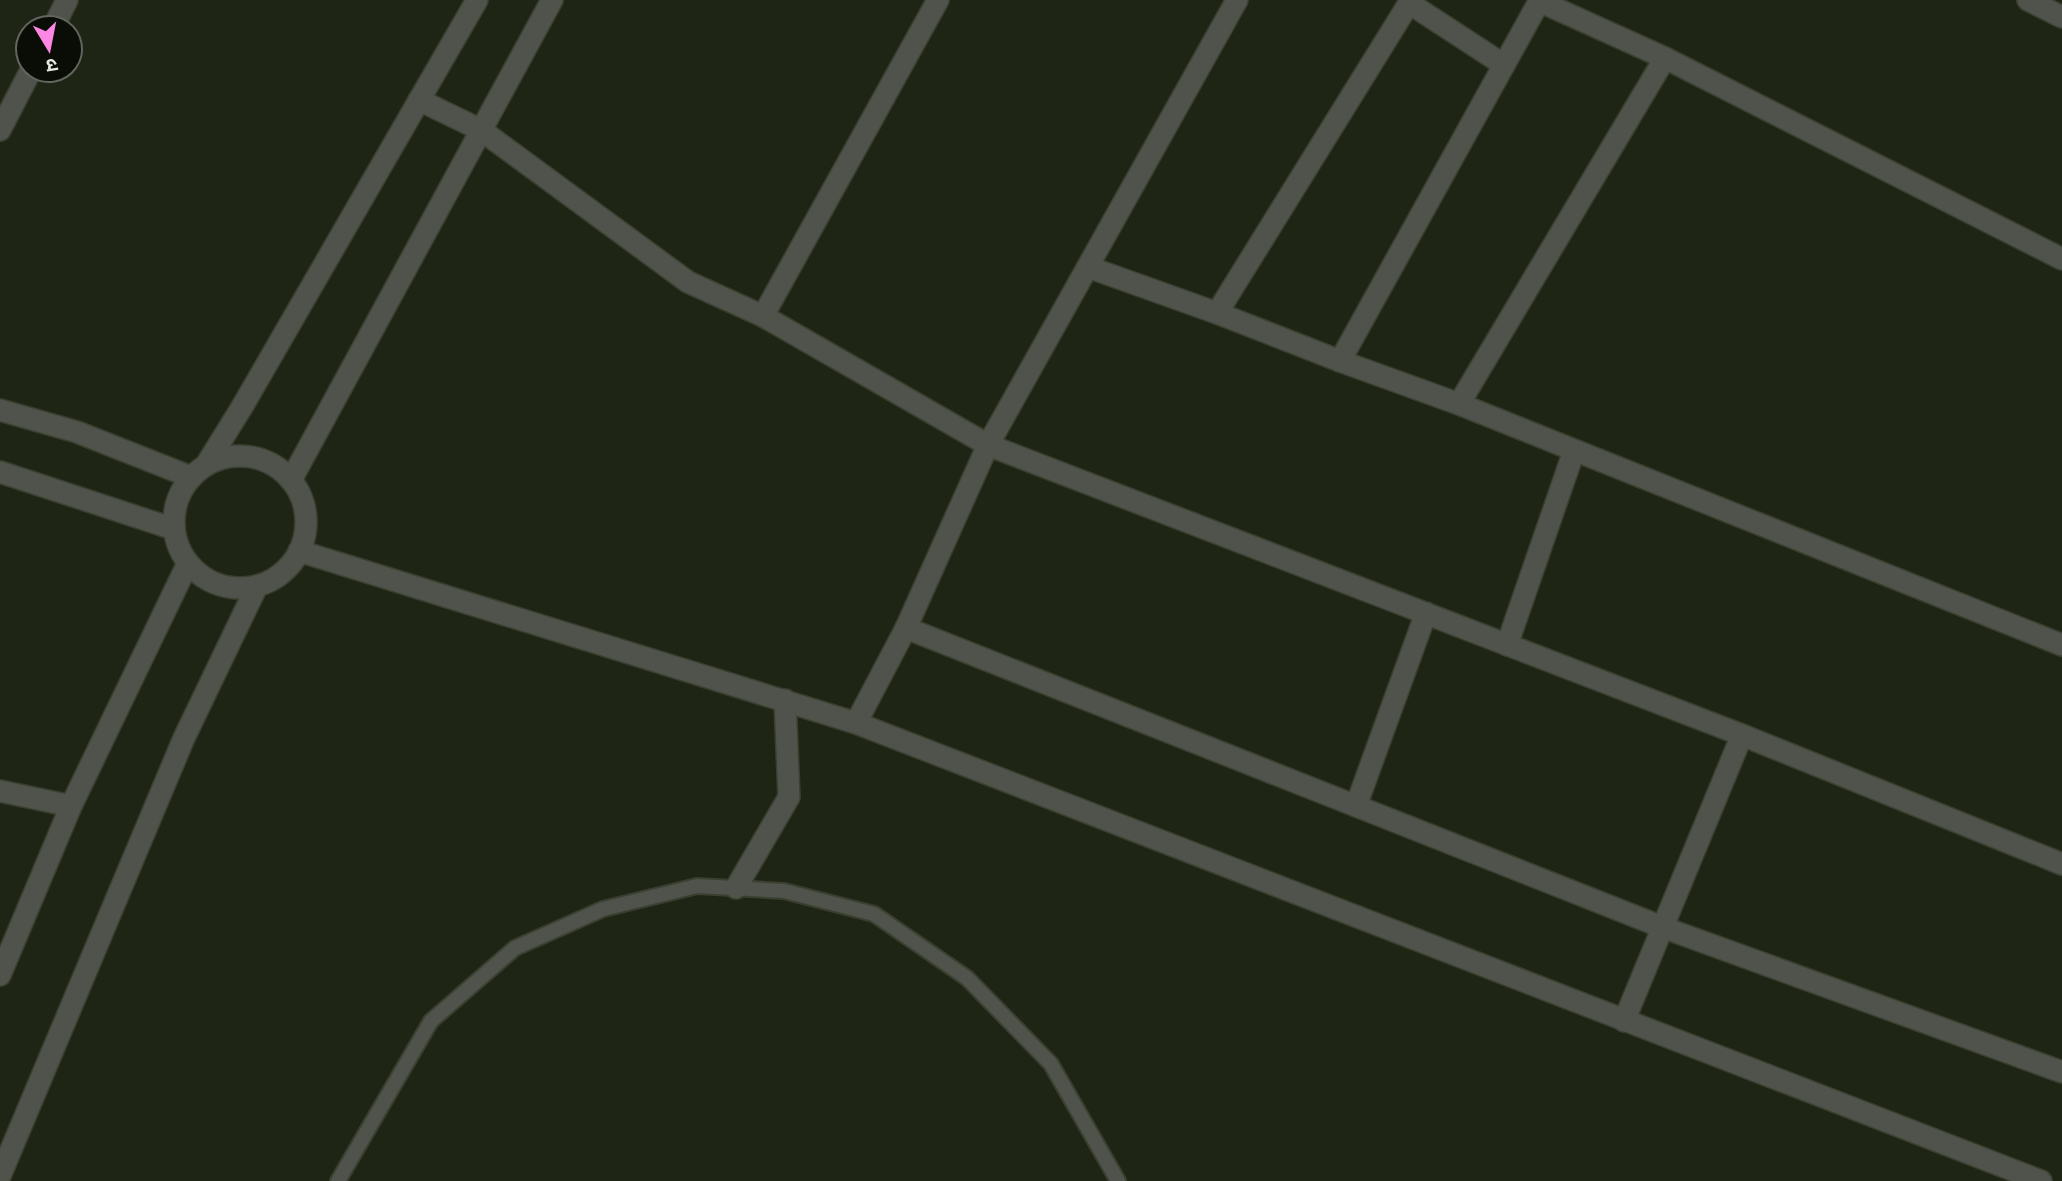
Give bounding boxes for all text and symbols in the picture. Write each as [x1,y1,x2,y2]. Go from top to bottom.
north arrow [14,14,84,84]
text: उ [43,52,59,77]

